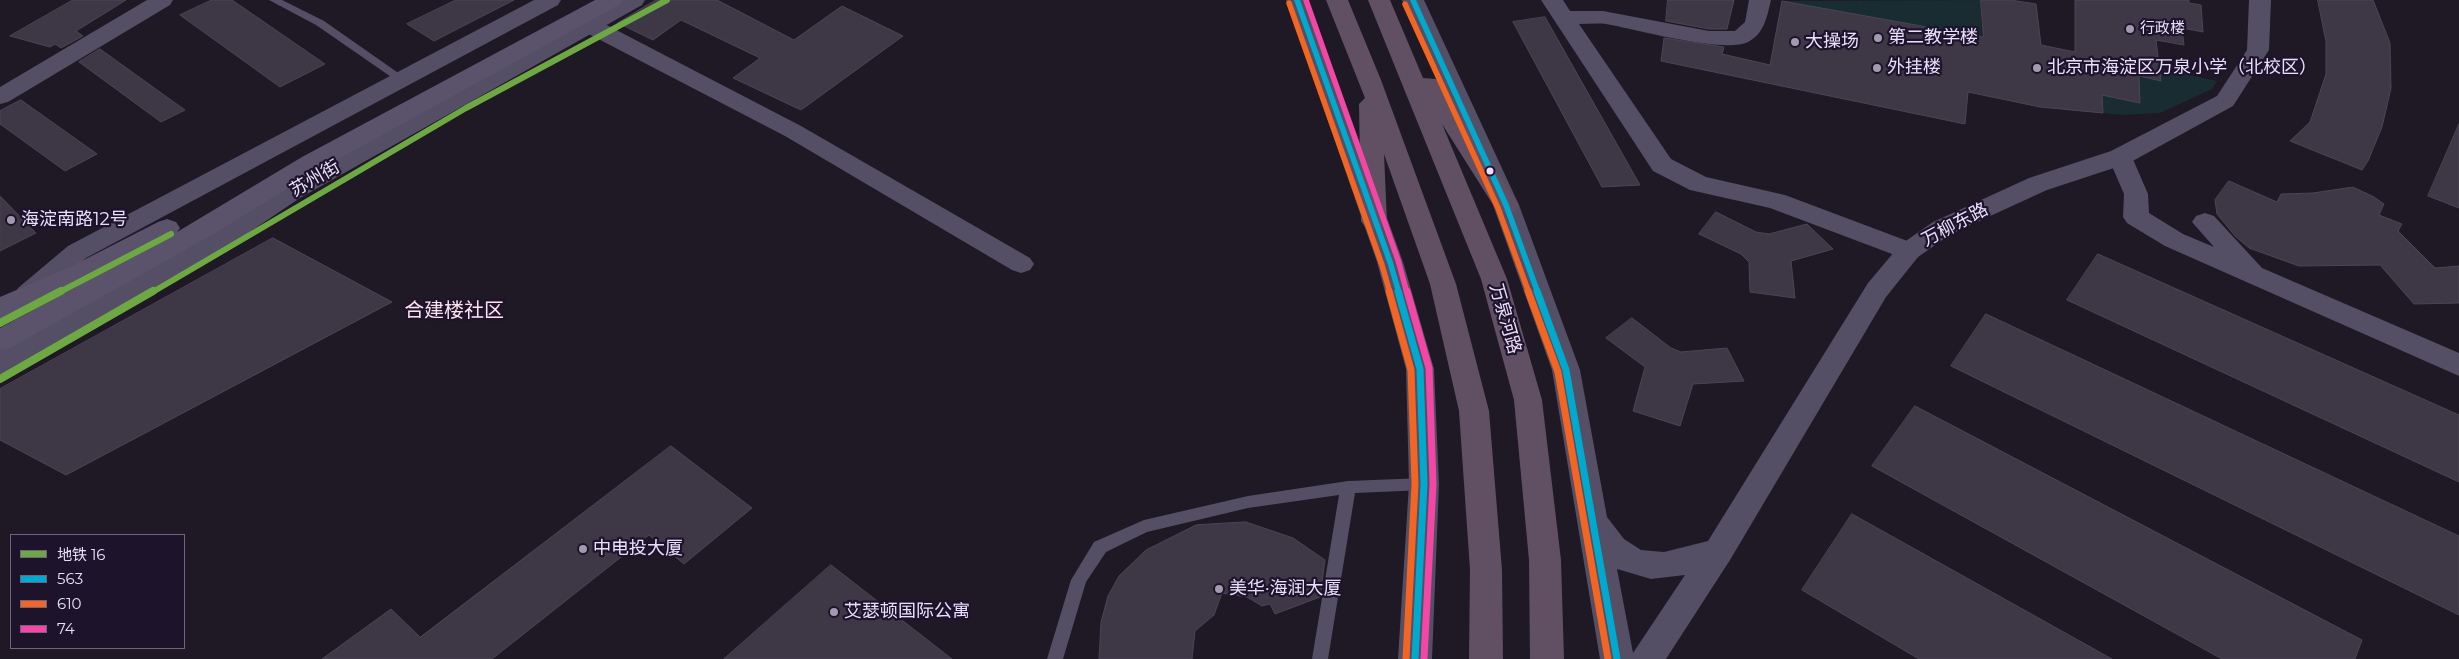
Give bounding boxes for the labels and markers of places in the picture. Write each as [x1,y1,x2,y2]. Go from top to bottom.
place label: 行政楼 [2140,20,2185,38]
marker: 行政楼 [2124,23,2136,35]
place label: 第二教学楼 [1888,27,1978,49]
place label: 大操场 [1805,31,1859,53]
marker: 第二教学楼 [1872,32,1884,44]
marker: 大操场 [1789,36,1801,48]
place label: 外挂楼 [1887,57,1941,79]
place label: 北京市海淀区万泉小学（北校区） [2047,57,2317,79]
marker: 外挂楼 [1871,62,1883,74]
marker: 北京市海淀区万泉小学（北校区） [2031,62,2043,74]
unlabelled marker [1485,166,1495,176]
place label: 海淀南路12号 [21,209,128,231]
marker: 海淀南路12号 [5,214,17,226]
place label: 中电投大厦 [593,538,683,560]
marker: 中电投大厦 [577,543,589,555]
place label: 美华·海润大厦 [1229,578,1342,600]
marker: 美华·海润大厦 [1213,583,1225,595]
place label: 艾瑟顿国际公寓 [844,601,970,623]
marker: 艾瑟顿国际公寓 [828,606,840,618]

